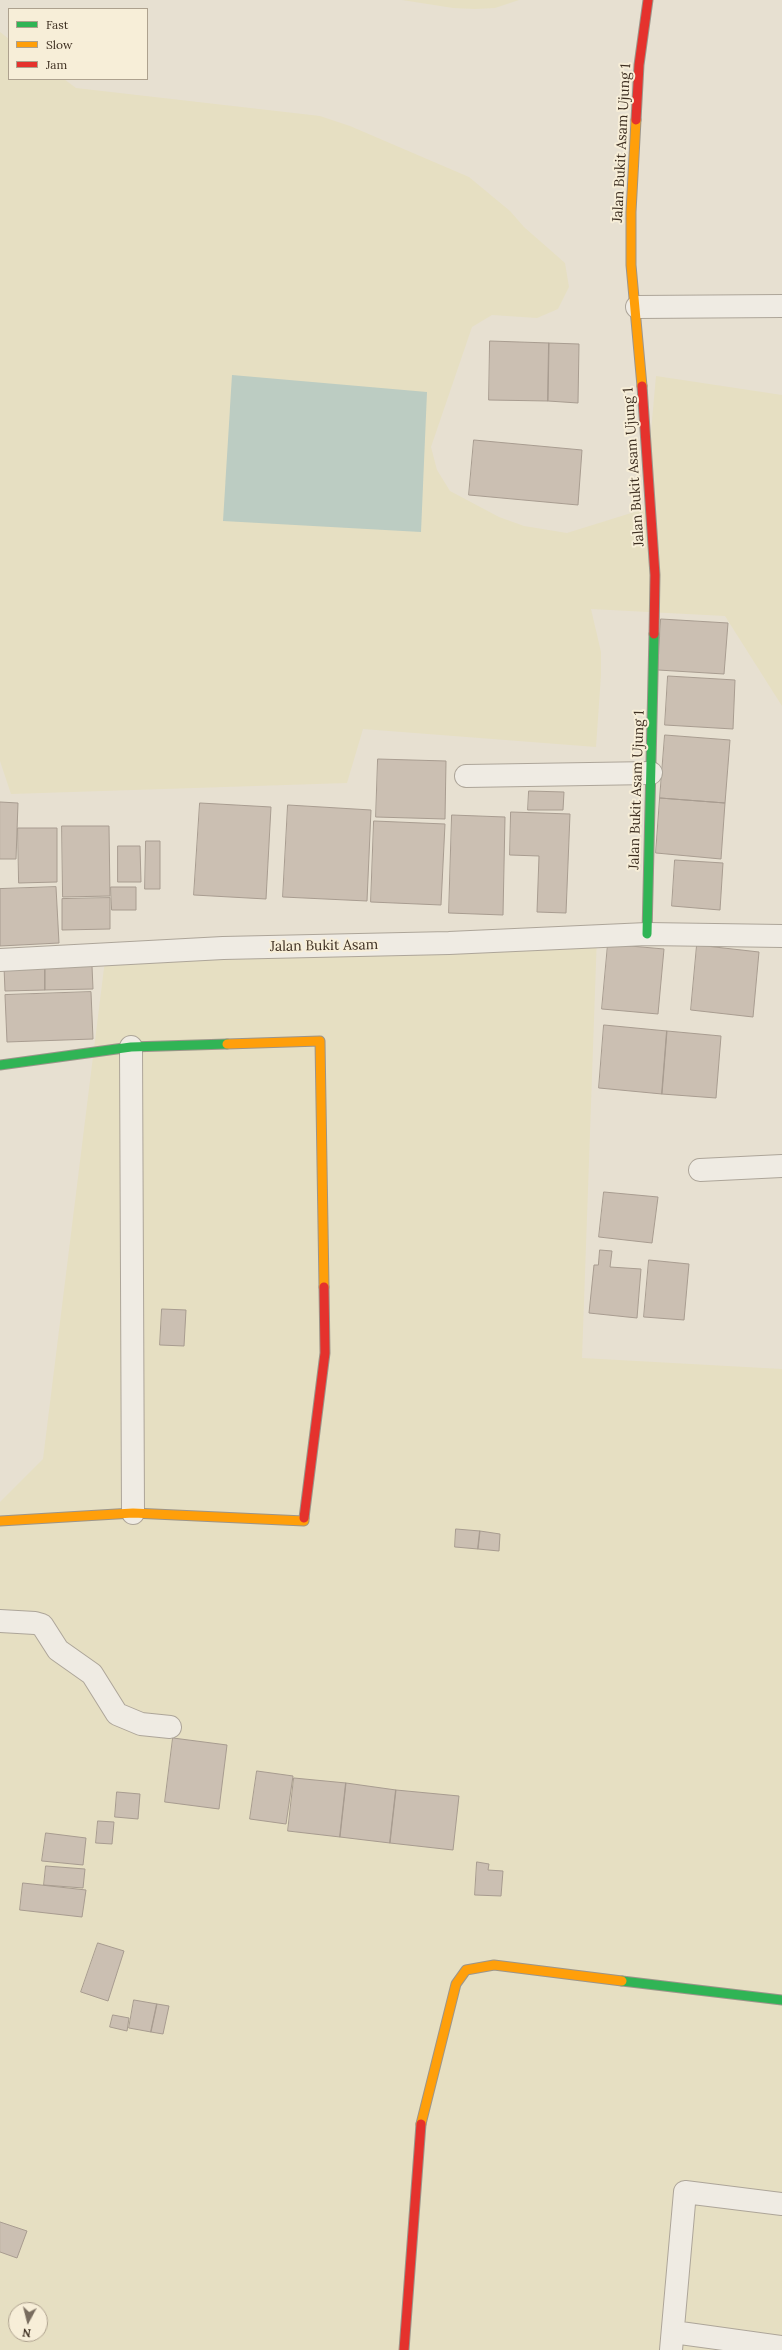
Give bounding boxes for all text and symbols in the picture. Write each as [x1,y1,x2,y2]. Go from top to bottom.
legend [8,8,148,80]
text: Fast [46,17,69,32]
text: Slow [46,37,73,52]
text: Jam [46,57,67,72]
street label: Jalan Bukit Asam Ujung 1 [609,63,635,223]
street label: Jalan Bukit Asam Ujung 1 [620,387,648,547]
street label: Jalan Bukit Asam Ujung 1 [626,710,648,870]
street label: Jalan Bukit Asam [270,937,378,955]
north arrow [8,2302,48,2342]
text: N [22,2325,32,2340]

